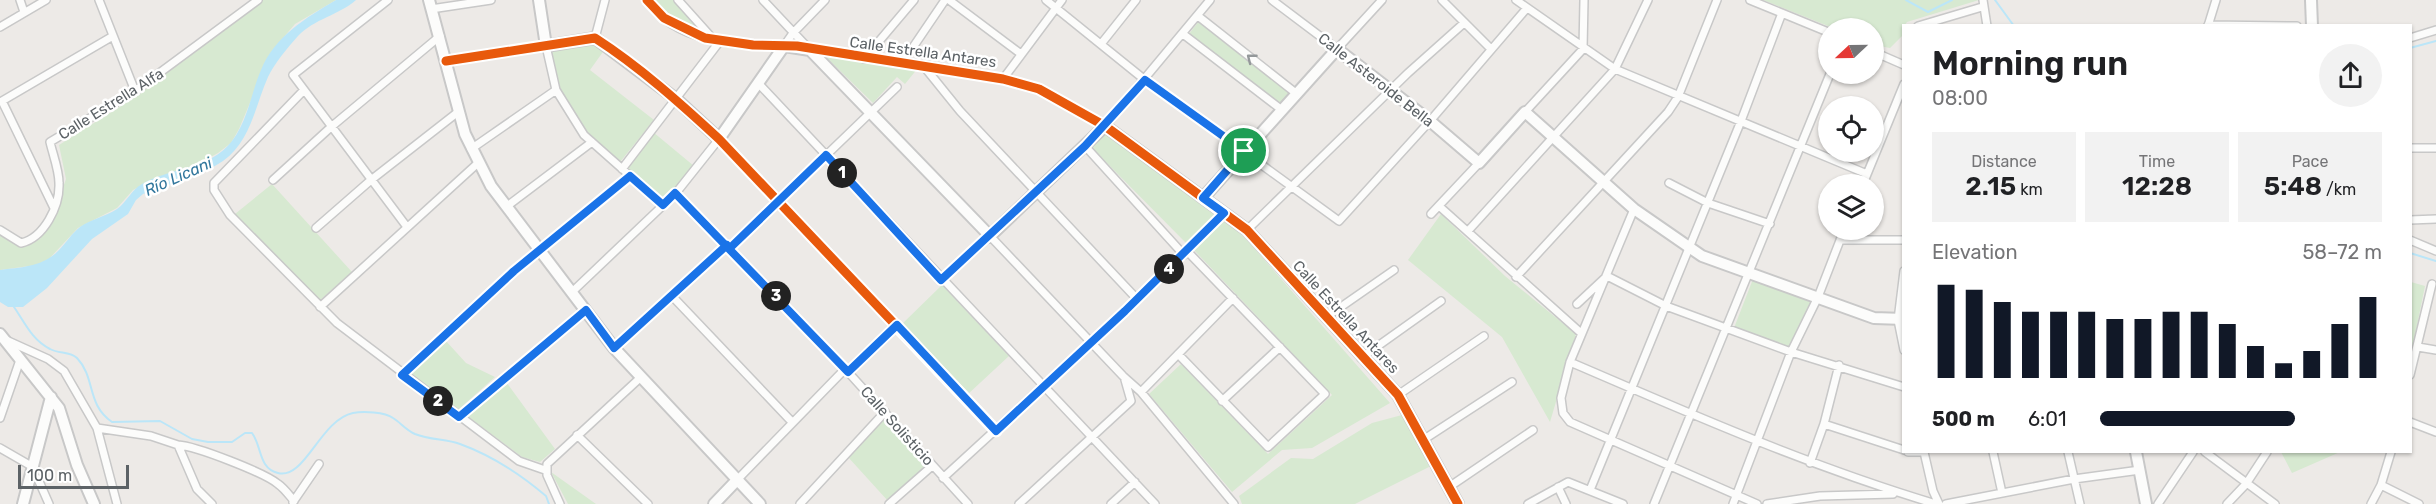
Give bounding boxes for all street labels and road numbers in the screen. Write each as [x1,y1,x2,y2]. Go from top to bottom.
street label: Calle Asteroide Bella [1315,29,1437,131]
street label: Calle Estrella Antares [849,33,998,71]
street label: Calle Estrella Alfa [55,64,167,144]
street label: Calle Estrella Antares [1289,257,1403,377]
street label: Calle Solisticio [857,383,937,469]

